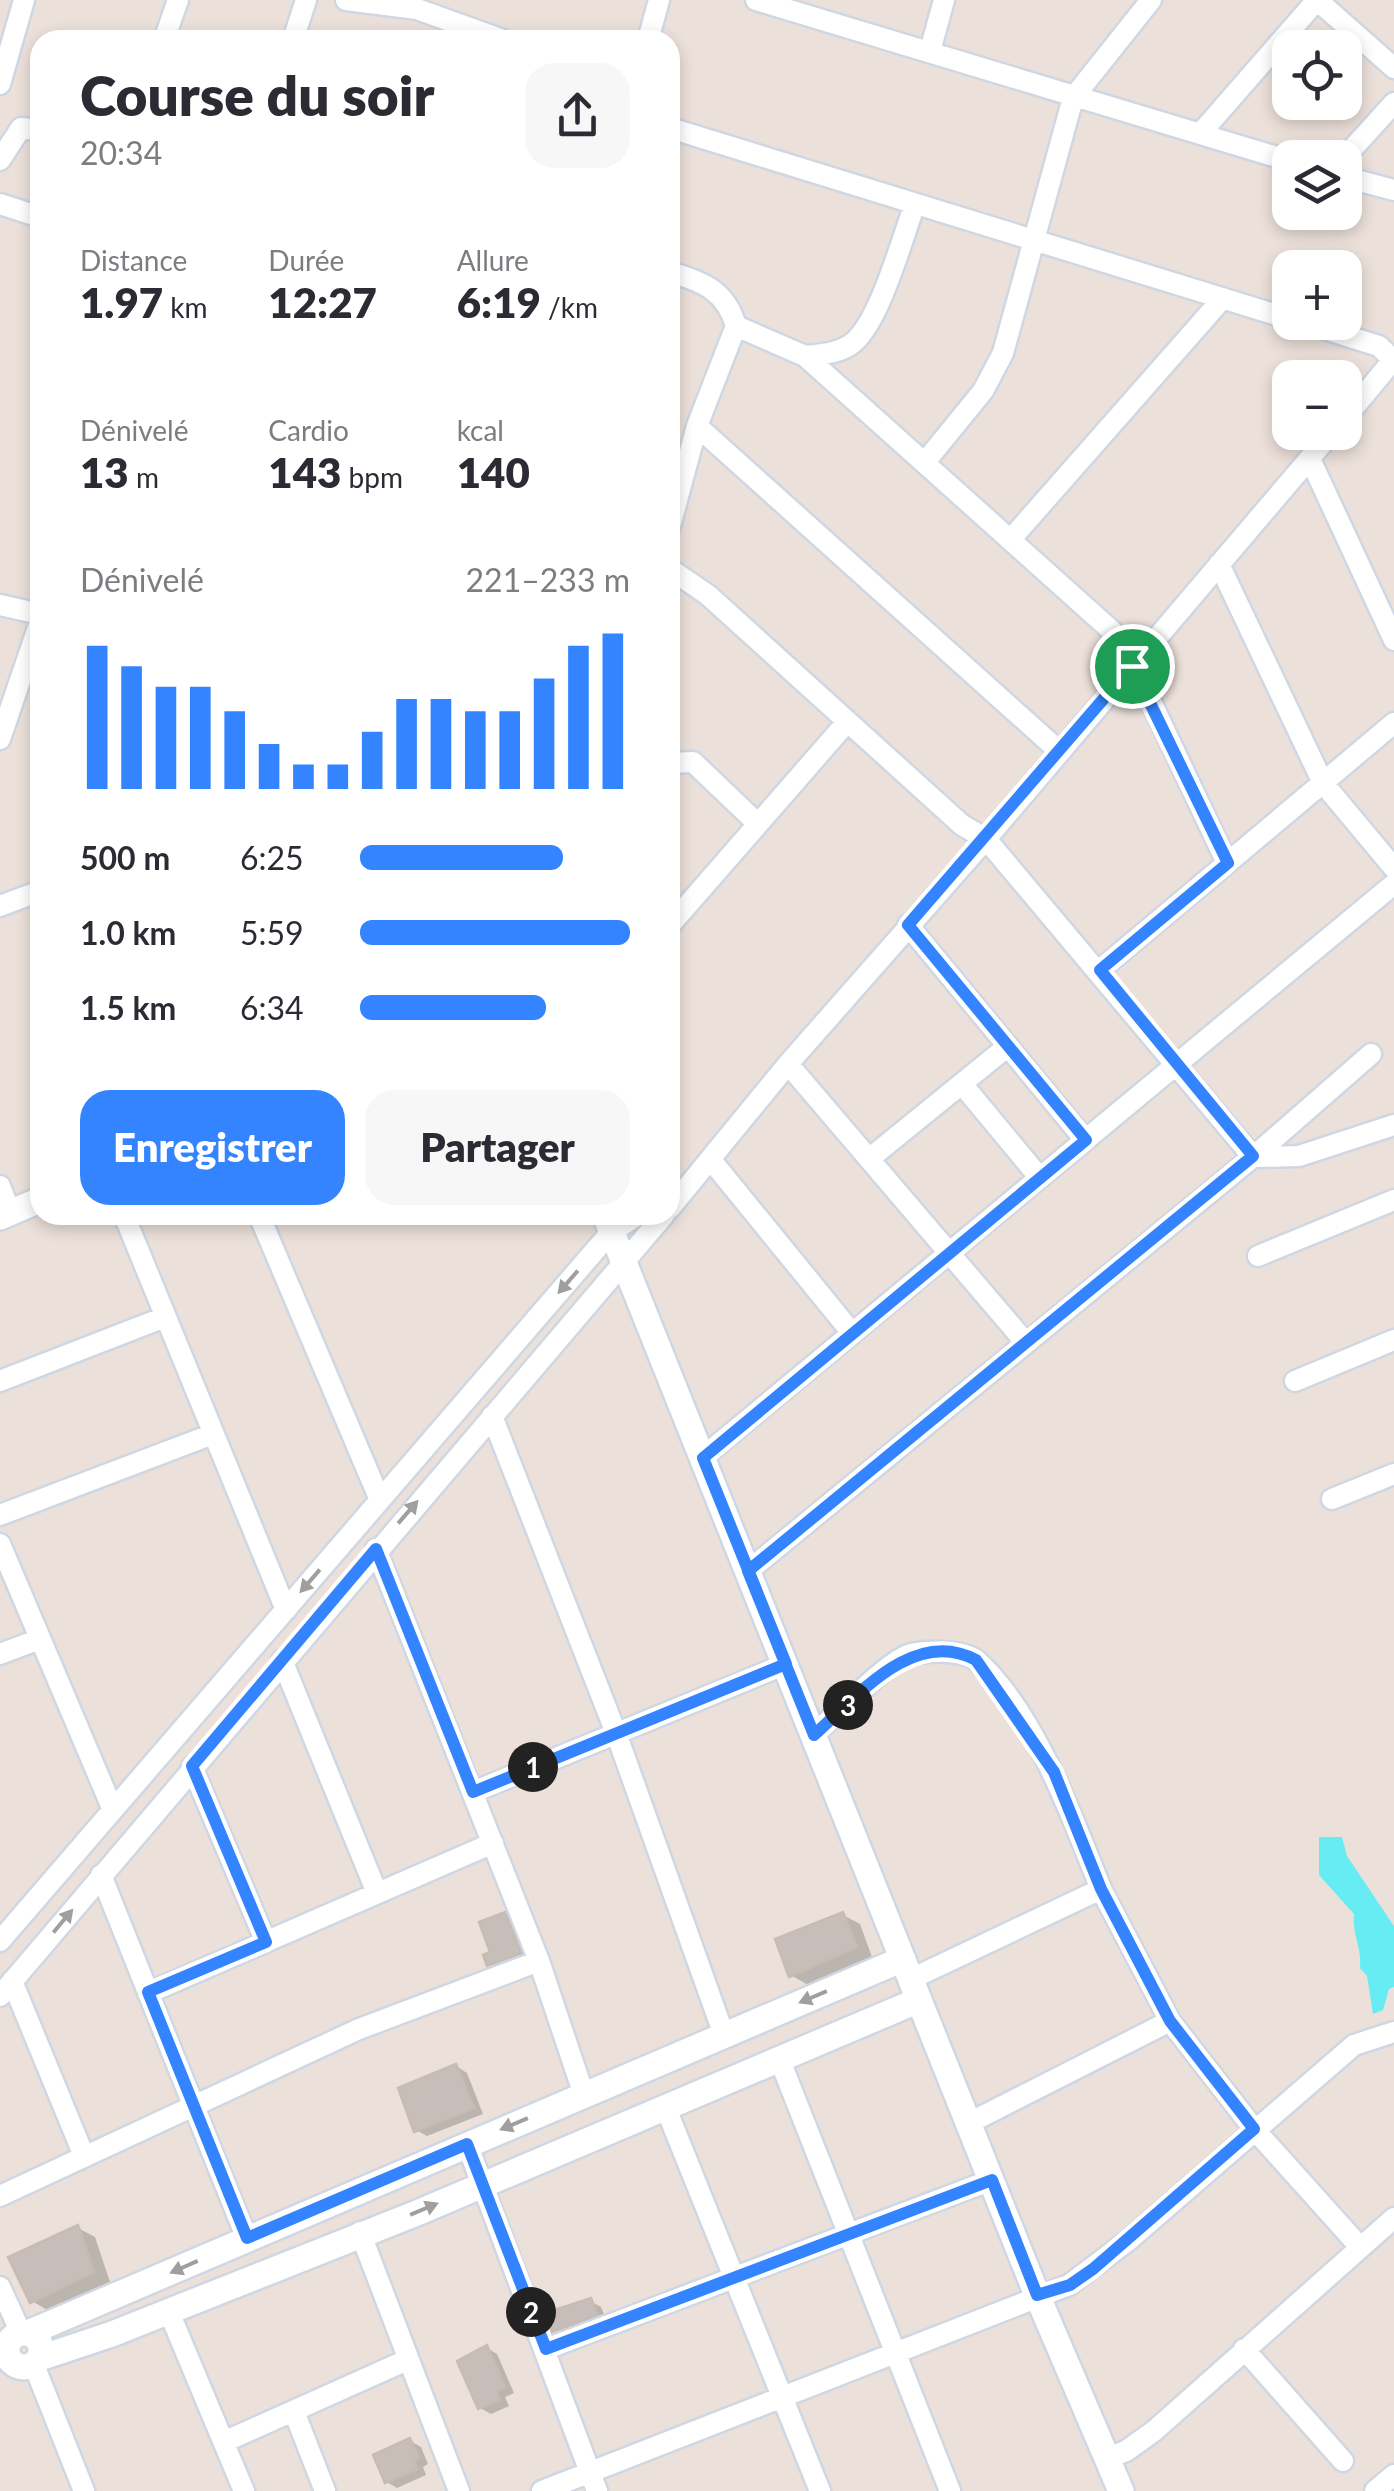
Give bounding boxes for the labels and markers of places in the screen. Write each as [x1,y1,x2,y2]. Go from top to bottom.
pin [1090,624,1175,709]
pin: 3 [823,1680,873,1730]
pin: 1 [508,1742,558,1792]
pin: 2 [506,2287,556,2337]

